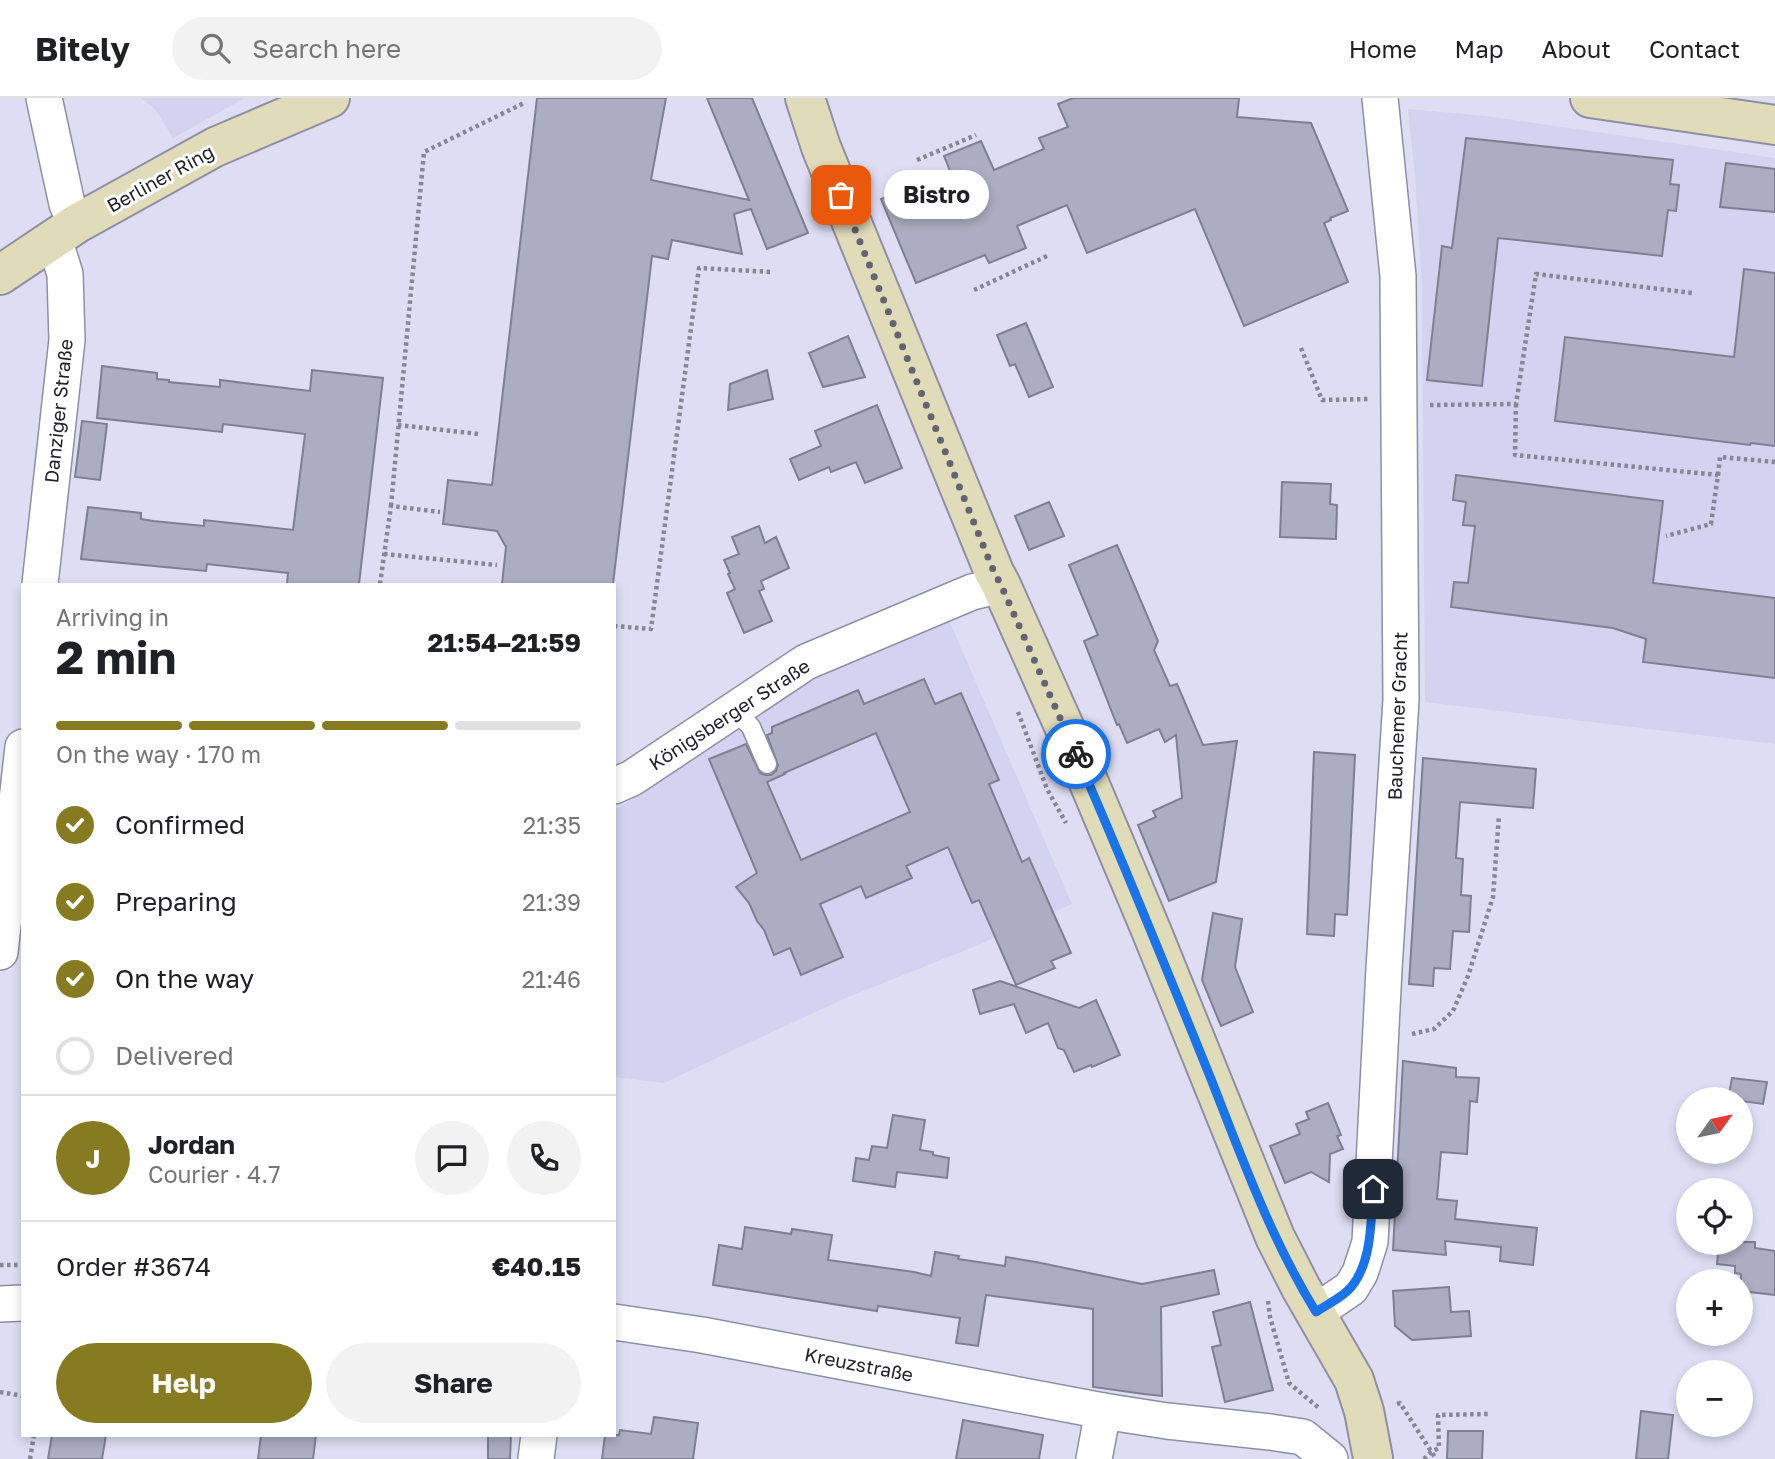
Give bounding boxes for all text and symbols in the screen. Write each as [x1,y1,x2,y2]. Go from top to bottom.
search box [172,17,662,80]
text: Bitely [35,29,130,68]
icon: search [196,29,234,67]
text: Search here [252,33,401,64]
text: Home [1349,34,1417,63]
text: Map [1455,34,1504,63]
text: About [1542,34,1611,63]
text: Contact [1649,34,1740,63]
street label: Berliner Ring [103,139,217,217]
pin [811,165,871,225]
callout: Bistro [883,170,988,220]
icon: bag [822,176,860,214]
text: Bistro [903,180,970,208]
street label: Danziger Straße [39,338,77,484]
text: Arriving in [56,603,169,631]
text: 21:54–21:59 [428,627,581,658]
text: 2 min [56,629,176,684]
street label: Bauchemer Gracht [1383,631,1411,801]
street label: Königsberger Straße [644,653,814,775]
courier [1041,719,1111,789]
icon: bike [1057,735,1095,773]
text: On the way · 170 m [56,740,261,768]
icon: check [56,806,94,844]
text: Confirmed [115,809,245,840]
text: 21:35 [523,811,581,839]
icon: check [56,883,94,921]
text: Preparing [115,886,237,917]
text: 21:39 [522,888,581,916]
icon: check [56,960,94,998]
text: On the way [115,963,254,994]
text: 21:46 [522,965,581,993]
text: Delivered [115,1040,234,1071]
north arrow [1676,1087,1754,1164]
map controls [1676,1087,1753,1437]
button: chat [415,1121,489,1195]
button: phone [507,1121,581,1195]
text: Jordan [148,1129,235,1160]
text: J [86,1143,100,1174]
pin [1343,1159,1403,1219]
text: Courier · 4.7 [148,1160,280,1188]
icon: home [1354,1170,1392,1208]
button: locate [1676,1178,1753,1255]
text: Order #3674 [56,1251,211,1282]
text: €40.15 [492,1251,581,1282]
button: + [1676,1269,1753,1346]
street label: Kreuzstraße [803,1342,915,1386]
button: Help [56,1343,312,1423]
button: Share [326,1343,581,1423]
button: − [1676,1360,1753,1437]

